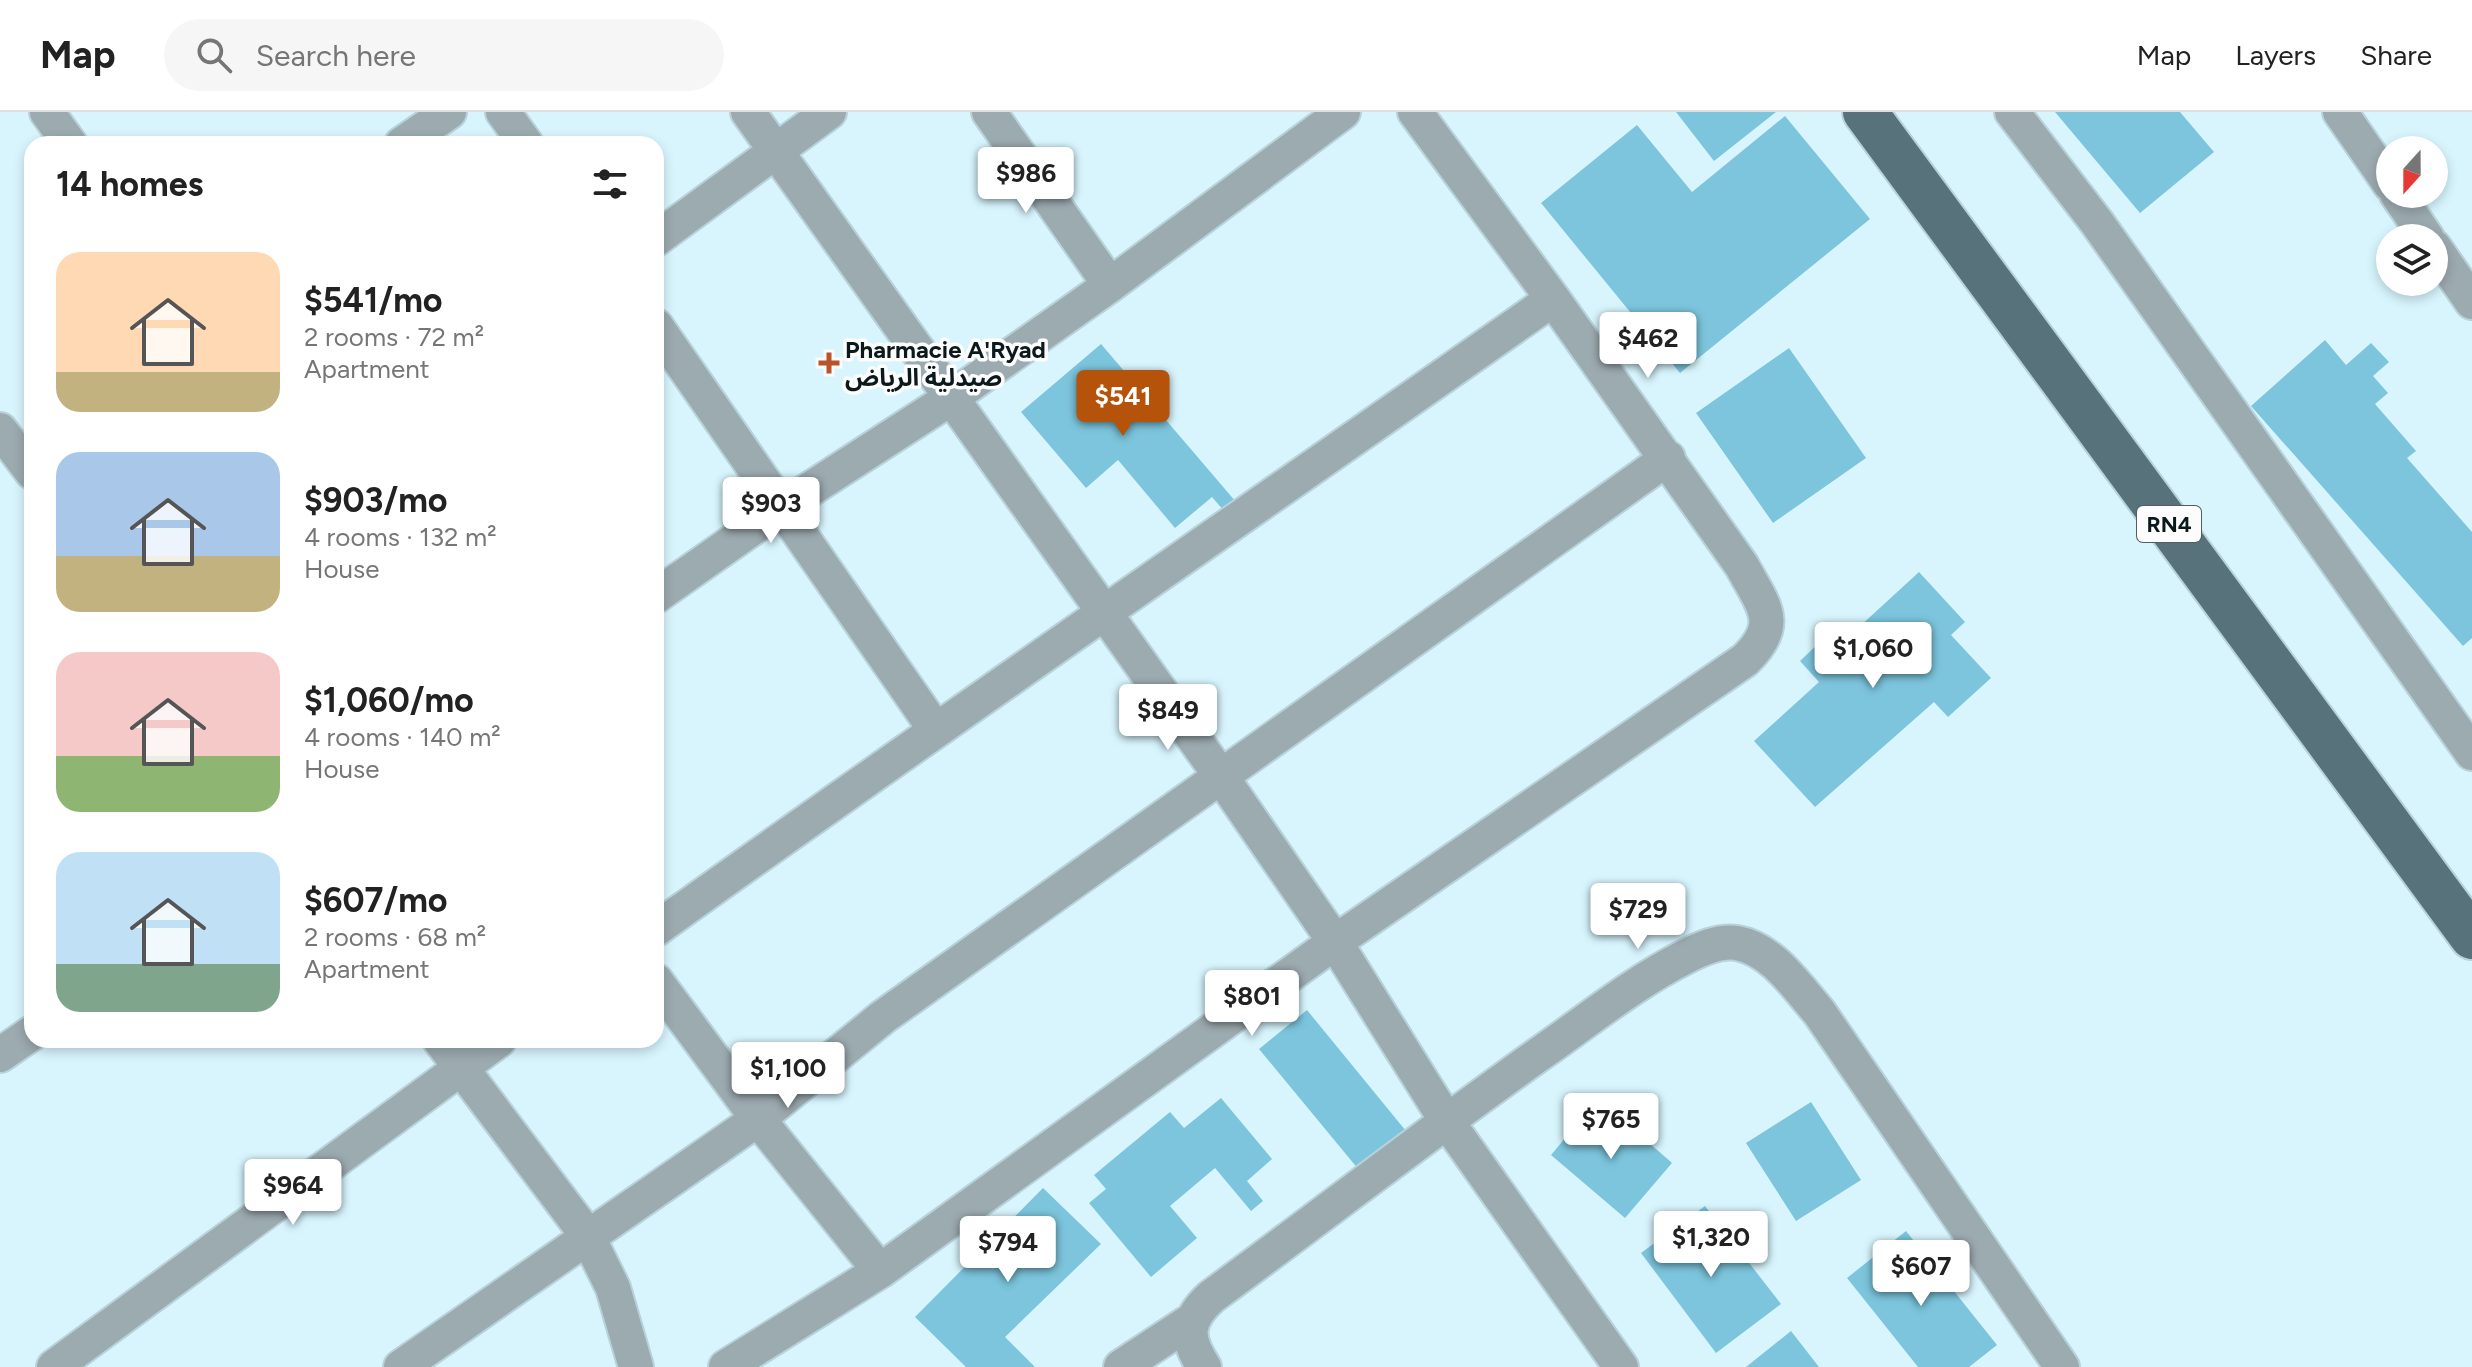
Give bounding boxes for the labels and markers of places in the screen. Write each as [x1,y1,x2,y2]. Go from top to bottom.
pin: $986 [979,147,1073,215]
pin: $462 [1601,312,1695,380]
place label: Pharmacie A'Ryad صيدلية الرياض [845,335,1046,392]
marker: Pharmacie A'Ryad صيدلية الرياض [820,354,838,372]
pin: $541 [1076,370,1170,438]
pin: $903 [724,477,818,545]
pin: $1,060 [1808,622,1938,690]
pin: $849 [1121,684,1215,752]
pin: $729 [1591,883,1685,951]
pin: $801 [1205,970,1299,1038]
pin: $1,100 [723,1042,853,1110]
pin: $765 [1564,1093,1658,1161]
pin: $964 [246,1159,340,1227]
pin: $1,320 [1646,1211,1776,1279]
pin: $794 [961,1216,1055,1284]
pin: $607 [1874,1240,1968,1308]

